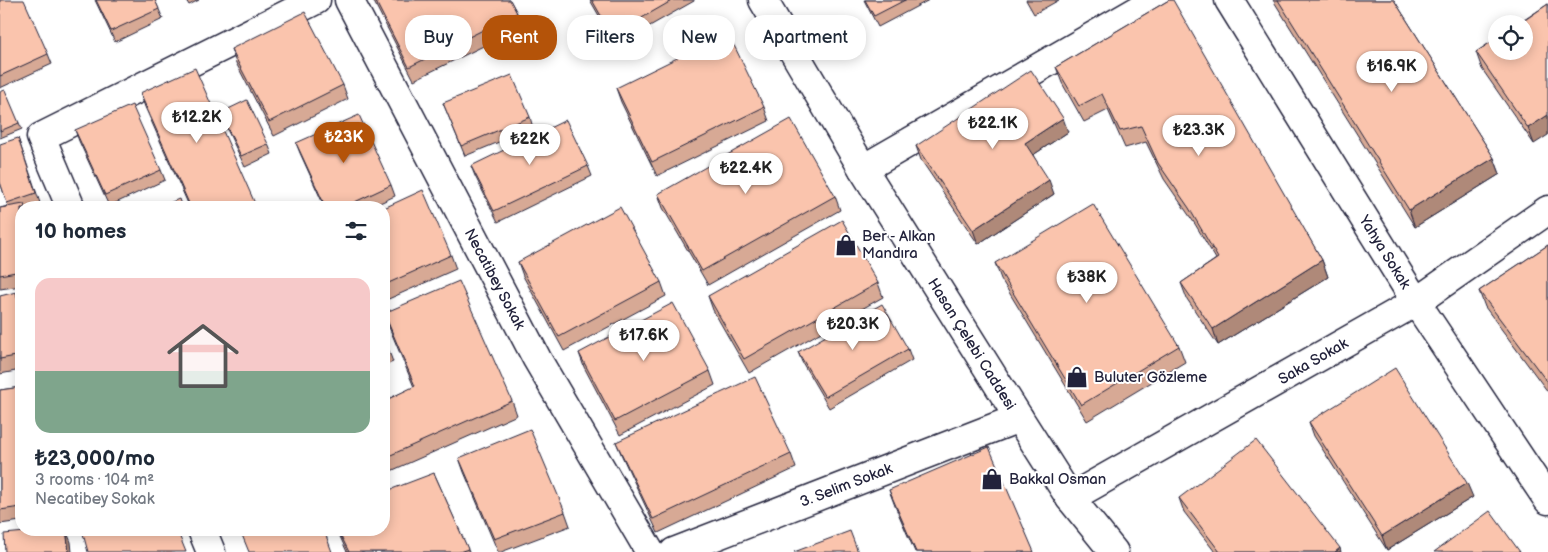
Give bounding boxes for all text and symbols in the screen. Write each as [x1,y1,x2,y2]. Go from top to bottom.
chip: Buy [405,15,472,60]
chip: Rent [482,15,557,60]
chip: Filters [567,15,653,60]
chip: New [663,15,735,60]
chip: Apartment [745,15,866,60]
map controls [1488,15,1533,60]
button: locate [1488,15,1533,60]
pin: ₺16.9K [1351,51,1433,93]
text: ₺16.9K [1367,57,1417,76]
pin: ₺12.2K [156,102,238,144]
text: ₺12.2K [172,108,222,127]
pin: ₺22.1K [952,108,1034,150]
text: ₺22.1K [968,114,1018,133]
pin: ₺23.3K [1158,114,1240,157]
pin: ₺23K [314,121,374,164]
text: ₺23.3K [1173,121,1225,140]
pin: ₺22K [500,124,560,166]
text: ₺23K [325,128,363,147]
text: ₺22K [510,130,550,149]
pin: ₺22.4K [705,152,787,195]
text: ₺22.4K [720,159,772,178]
street label: Yahya Sokak [1354,211,1415,293]
icon: filters [342,217,370,245]
text: 10 homes [35,219,126,244]
street label: Necatibey Sokak [460,225,530,334]
place label: Ber - Alkan Mandıra [862,227,936,263]
shop icon: Ber - Alkan Mandıra [833,232,859,258]
pin: ₺38K [1057,262,1117,304]
text: ₺38K [1068,268,1107,287]
street label: Hasan Çelebi Caddesi [923,275,1020,414]
pin: ₺20.3K [812,308,894,351]
icon: home [158,311,248,401]
text: ₺20.3K [827,315,879,334]
pin: ₺17.6K [603,320,685,362]
text: ₺17.6K [620,326,668,345]
street label: Saka Sokak [1275,334,1352,389]
shop icon: Buluter Gözleme [1064,364,1090,390]
place label: Buluter Gözleme [1094,368,1207,387]
text: ₺23,000/mo [35,446,155,471]
street label: 3. Selim Sokak [797,459,896,512]
shop icon: Bakkal Osman [979,466,1005,492]
place label: Bakkal Osman [1009,470,1106,489]
text: 3 rooms · 104 m² [35,471,154,490]
text: Necatibey Sokak [35,490,155,509]

